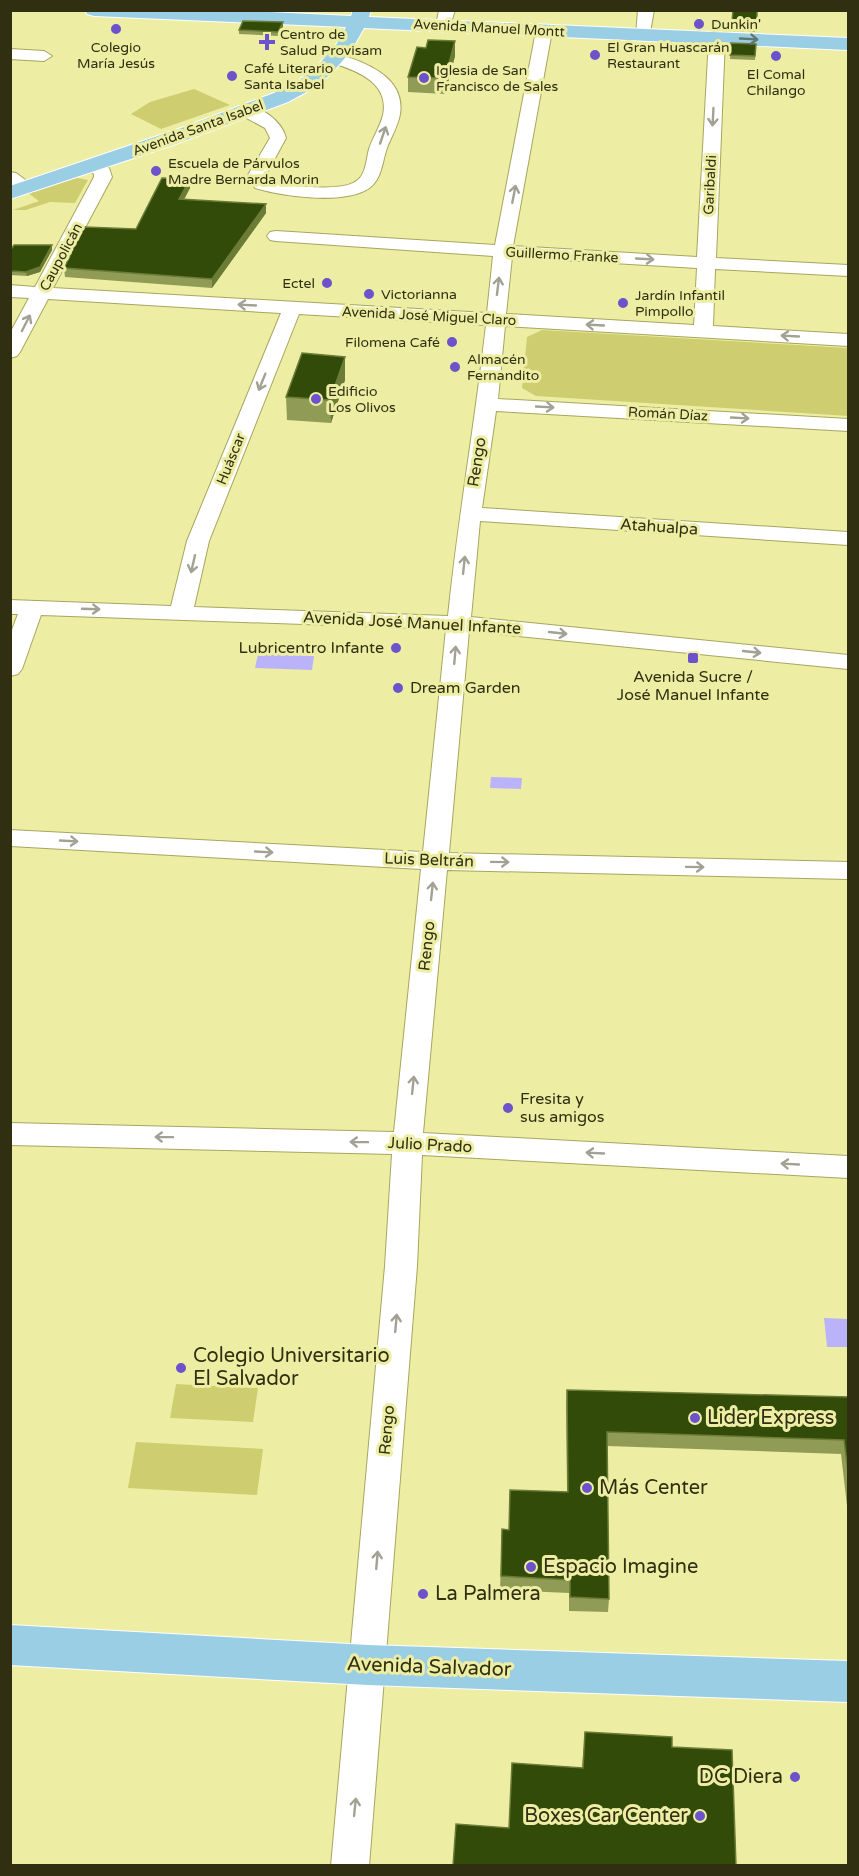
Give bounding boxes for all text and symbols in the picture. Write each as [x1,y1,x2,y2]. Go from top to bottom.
street label: Avenida Manuel Montt [413,16,566,40]
place label: Dunkin' [711,16,761,33]
marker: Dunkin' [692,17,706,31]
marker: Colegio María Jesús [109,22,123,36]
place label: Centro de Salud Provisam [280,26,382,59]
marker: Centro de Salud Provisam [258,33,276,51]
one-way arrow [739,34,759,45]
place label: Colegio María Jesús [77,39,155,72]
place label: El Gran Huascarán Restaurant [607,39,730,72]
marker: El Gran Huascarán Restaurant [588,48,602,62]
marker: El Comal Chilango [769,49,783,63]
place label: Café Literario Santa Isabel [244,60,333,93]
place label: Iglesia de San Francisco de Sales [436,62,558,95]
place label: El Comal Chilango [747,66,805,99]
marker: Café Literario Santa Isabel [225,69,239,83]
marker: Iglesia de San Francisco de Sales [417,71,431,85]
street label: Avenida Santa Isabel [130,96,266,160]
one-way arrow [708,107,719,127]
one-way arrow [379,126,390,145]
place label: Escuela de Párvulos Madre Bernarda Morin [168,155,319,188]
street label: Garibaldi [700,155,720,215]
marker: Escuela de Párvulos Madre Bernarda Morin [149,164,163,178]
one-way arrow [509,184,520,204]
street label: Caupolicán [36,220,86,294]
street label: Guillermo Franke [505,244,619,266]
one-way arrow [634,254,654,265]
place label: Ectel [282,275,315,292]
marker: Ectel [320,276,334,290]
one-way arrow [493,276,504,296]
place label: Victorianna [381,286,457,303]
marker: Victorianna [362,287,376,301]
place label: Jardín Infantil Pimpollo [635,287,725,320]
marker: Jardín Infantil Pimpollo [616,296,630,310]
one-way arrow [237,299,257,310]
street label: Avenida José Miguel Claro [341,303,517,329]
one-way arrow [21,314,32,332]
one-way arrow [586,320,606,331]
one-way arrow [781,331,801,342]
place label: Filomena Café [345,334,440,351]
marker: Filomena Café [445,335,459,349]
place label: Almacén Fernandito [467,351,539,384]
marker: Almacén Fernandito [448,360,462,374]
one-way arrow [256,372,267,390]
place label: Edificio Los Olivos [328,383,396,416]
marker: Edificio Los Olivos [309,392,323,406]
one-way arrow [535,402,555,413]
street label: Román Díaz [628,403,708,425]
one-way arrow [730,413,750,424]
street label: Huáscar [213,430,249,487]
street label: Rengo [463,436,491,488]
street label: Atahualpa [619,514,699,540]
one-way arrow [187,553,198,573]
one-way arrow [459,555,470,575]
one-way arrow [80,604,100,615]
street label: Avenida José Manuel Infante [302,607,522,639]
one-way arrow [547,628,567,639]
place label: Lubricentro Infante [238,638,384,658]
marker: Lubricentro Infante [389,641,403,655]
one-way arrow [450,645,461,665]
one-way arrow [741,647,761,658]
marker: Avenida Sucre / José Manuel Infante [686,651,700,665]
place label: Avenida Sucre / José Manuel Infante [617,667,769,705]
place label: Dream Garden [410,678,521,698]
marker: Dream Garden [391,681,405,695]
one-way arrow [58,836,78,847]
one-way arrow [253,846,273,857]
street label: Luis Beltrán [384,848,474,872]
one-way arrow [490,857,510,868]
one-way arrow [685,861,705,873]
one-way arrow [427,881,438,901]
street label: Rengo [414,920,440,972]
one-way arrow [408,1075,419,1095]
place label: Fresita y sus amigos [520,1089,604,1127]
marker: Fresita y sus amigos [501,1101,515,1115]
one-way arrow [154,1132,174,1143]
street label: Julio Prado [387,1133,473,1157]
one-way arrow [349,1136,369,1148]
one-way arrow [586,1148,606,1159]
one-way arrow [781,1158,801,1169]
one-way arrow [391,1314,402,1334]
place label: Colegio Universitario El Salvador [193,1344,390,1391]
marker: Colegio Universitario El Salvador [174,1361,188,1375]
street label: Rengo [375,1404,399,1456]
place label: Lider Express [707,1406,834,1430]
marker: Lider Express [688,1411,702,1425]
place label: Más Center [599,1476,708,1500]
marker: Más Center [580,1481,594,1495]
one-way arrow [372,1550,383,1570]
place label: Espacio Imagine [543,1555,698,1579]
marker: Espacio Imagine [524,1560,538,1574]
place label: La Palmera [435,1582,541,1606]
marker: La Palmera [416,1587,430,1601]
street label: Avenida Salvador [346,1652,512,1682]
place label: DC Diera [699,1765,783,1789]
marker: DC Diera [788,1770,802,1784]
one-way arrow [350,1798,361,1818]
place label: Boxes Car Center [524,1804,688,1828]
marker: Boxes Car Center [693,1809,707,1823]

